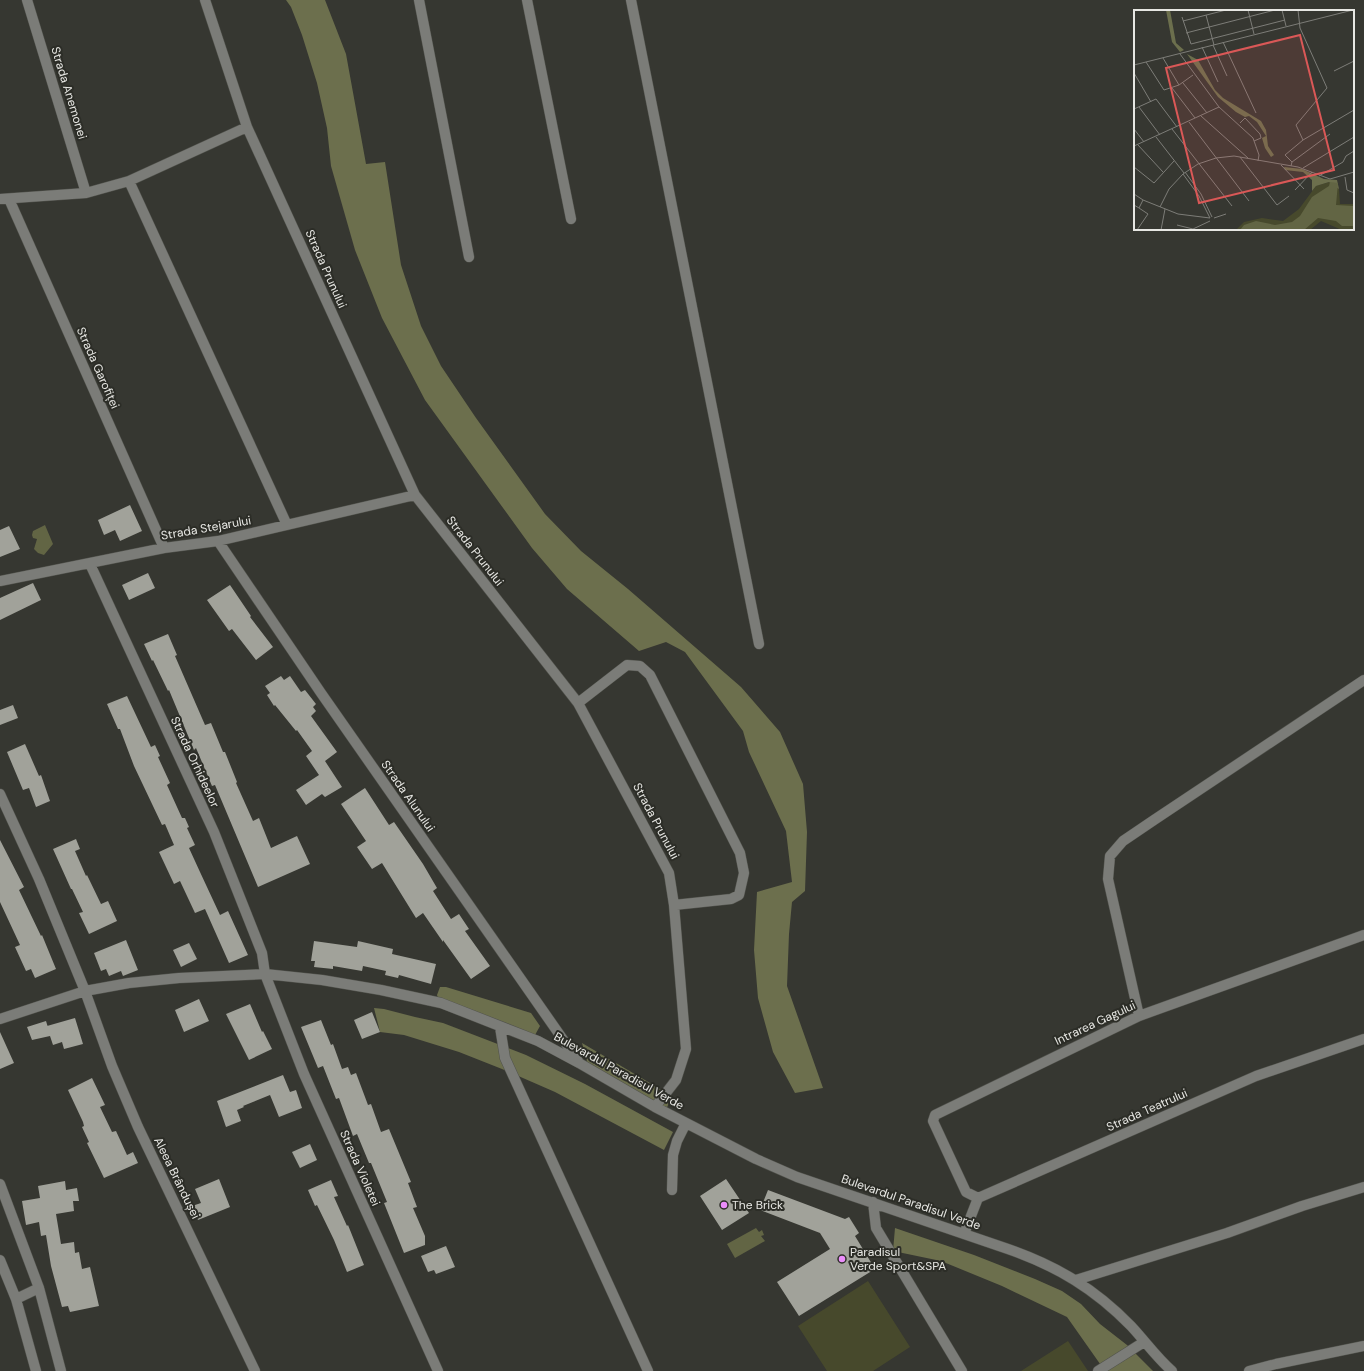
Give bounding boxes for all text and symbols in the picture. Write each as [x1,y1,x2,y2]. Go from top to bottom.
inset map [1134,10,1354,230]
street label: Strada Anemonei [47,45,91,141]
street label: Strada Prunului [302,227,351,311]
street label: Strada Garofiței [73,325,123,411]
street label: Strada Stejarului [160,512,252,544]
street label: Strada Prunului [443,513,507,589]
street label: Strada Orhideelor [167,714,223,811]
street label: Strada Alunului [377,757,439,835]
street label: Strada Prunului [629,780,683,862]
street label: Intrarea Gagului [1052,997,1138,1049]
street label: Bulevardul Paradisul Verde [551,1029,687,1114]
street label: Strada Teatrului [1104,1085,1190,1135]
street label: Strada Violetei [336,1128,384,1209]
street label: Aleea Brândușei [150,1134,204,1222]
street label: Bulevardul Paradisul Verde [839,1171,983,1233]
place label: The Brick [732,1197,783,1213]
marker: The Brick [719,1200,729,1210]
place label: Paradisul Verde Sport&SPA [850,1244,946,1274]
marker: Paradisul Verde Sport&SPA [837,1254,847,1264]

